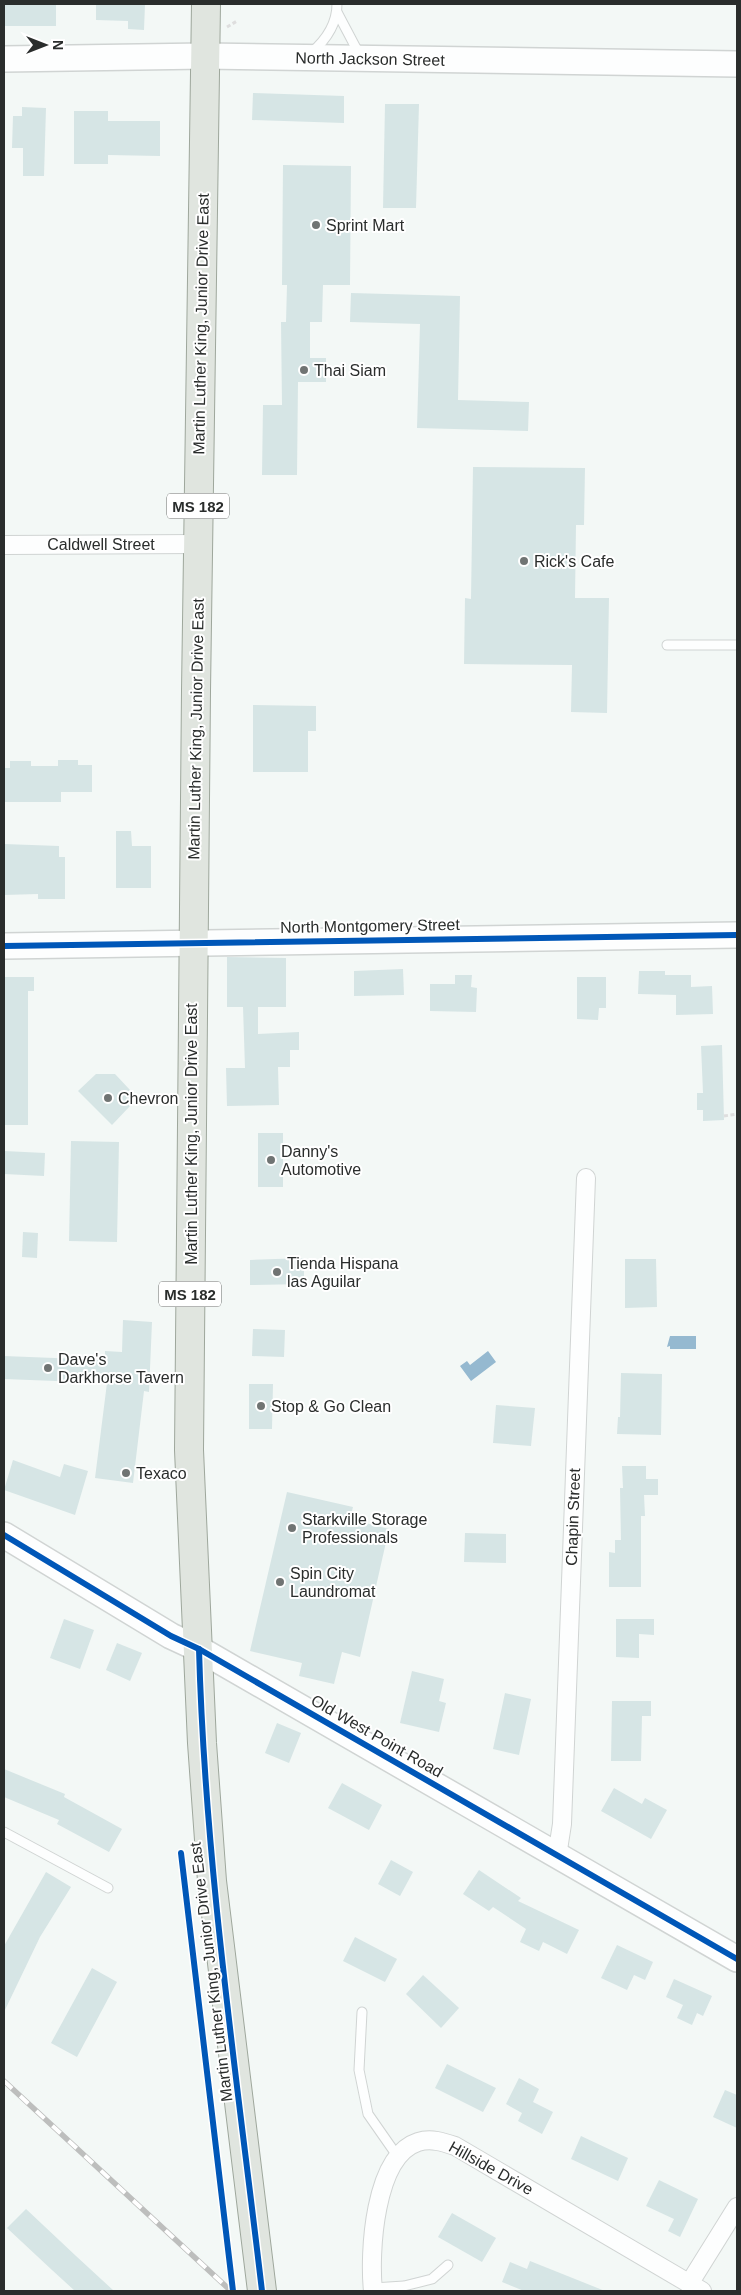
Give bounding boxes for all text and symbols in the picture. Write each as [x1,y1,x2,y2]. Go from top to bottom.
north arrow [20,20,70,70]
text: N [50,40,66,50]
street label: North Jackson Street [295,49,445,69]
street label: Martin Luther King, Junior Drive East [190,193,212,455]
place label: Sprint Mart [326,217,405,234]
marker: Sprint Mart [310,219,322,231]
place label: Thai Siam [314,362,386,379]
marker: Thai Siam [298,364,310,376]
road number: MS 182 [167,494,229,518]
street label: Caldwell Street [47,536,155,553]
place label: Rick's Cafe [534,553,615,570]
marker: Rick's Cafe [518,555,530,567]
street label: Martin Luther King, Junior Drive East [185,598,207,860]
street label: North Montgomery Street [280,916,461,936]
street label: Martin Luther King, Junior Drive East [183,1003,200,1265]
place label: Chevron [118,1090,178,1107]
marker: Chevron [102,1092,114,1104]
place label: Danny's Automotive [281,1143,361,1178]
marker: Danny's Automotive [265,1154,277,1166]
place label: Tienda Hispana las Aguilar [287,1255,399,1290]
marker: Tienda Hispana las Aguilar [271,1266,283,1278]
road number: MS 182 [159,1282,221,1306]
place label: Dave's Darkhorse Tavern [58,1351,184,1386]
marker: Dave's Darkhorse Tavern [42,1362,54,1374]
place label: Stop & Go Clean [271,1398,391,1415]
marker: Stop & Go Clean [255,1400,267,1412]
place label: Texaco [136,1465,187,1482]
marker: Texaco [120,1467,132,1479]
street label: Chapin Street [563,1467,583,1566]
place label: Starkville Storage Professionals [302,1511,427,1546]
marker: Starkville Storage Professionals [286,1522,298,1534]
place label: Spin City Laundromat [290,1565,376,1600]
marker: Spin City Laundromat [274,1576,286,1588]
street label: Old West Point Road [308,1691,446,1781]
street label: Martin Luther King, Junior Drive East [187,1841,235,2103]
street label: Hillside Drive [446,2138,536,2198]

